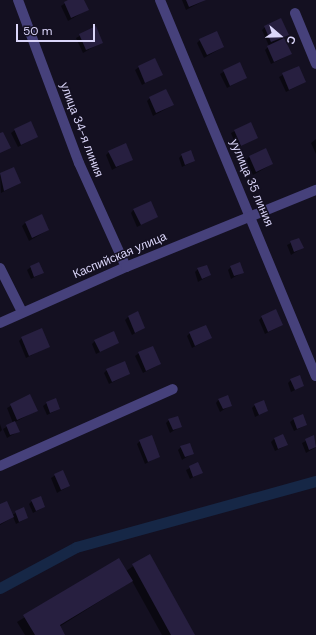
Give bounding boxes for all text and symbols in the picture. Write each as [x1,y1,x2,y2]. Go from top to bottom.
scale bar [18,16,97,42]
north arrow [260,16,300,56]
text: 50 m [23,23,52,39]
text: С [283,34,299,46]
street label: улица 34-я линия [56,81,106,179]
street label: уулица 35 линия [226,137,276,229]
street label: Каспийская улица [71,230,169,282]

